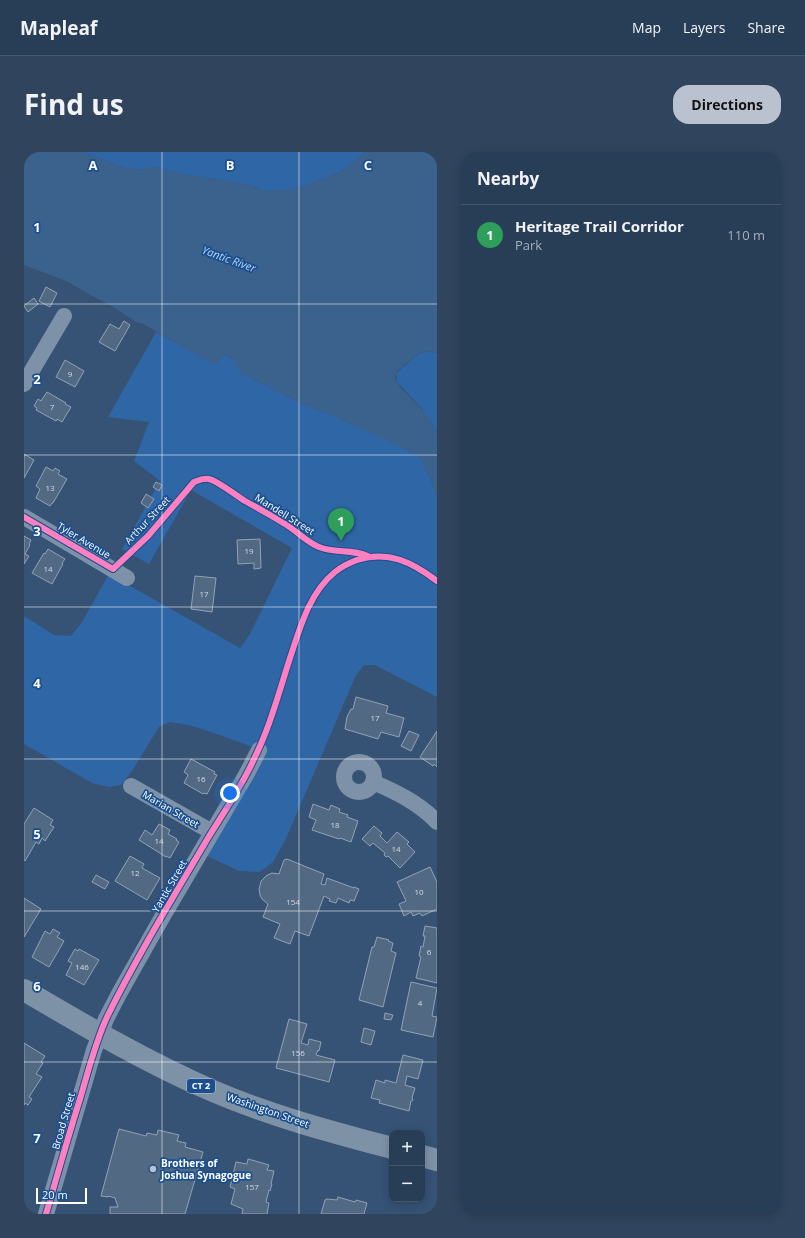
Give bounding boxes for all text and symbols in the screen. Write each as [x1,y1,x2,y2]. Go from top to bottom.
text: Mapleaf [20,15,97,41]
text: Map [632,18,661,37]
text: Layers [683,18,725,37]
text: Share [747,18,785,37]
text: Find us [24,85,124,123]
button: Directions [673,85,781,124]
text: A [89,156,98,174]
text: B [226,156,235,174]
text: C [364,156,372,174]
text: Nearby [477,167,539,190]
text: Heritage Trail Corridor [515,216,684,236]
text: 1 [33,218,41,236]
text: 1 [486,226,494,244]
text: 110 m [727,226,765,244]
text: Park [515,236,542,254]
water label: Yantic River [200,242,259,275]
house number: 9 [68,368,73,379]
text: 2 [33,370,41,388]
house number: 7 [50,401,55,412]
house number: 13 [45,482,55,493]
street label: Mandell Street [252,490,318,538]
street label: Arthur Street [121,493,173,547]
pin: 1 [328,508,354,541]
street label: Tyler Avenue [55,519,114,562]
text: 3 [33,522,41,540]
house number: 19 [244,545,254,556]
house number: 14 [43,563,53,574]
house number: 17 [199,588,209,599]
text: 4 [33,674,41,692]
house number: 17 [370,712,380,723]
house number: 16 [196,773,206,784]
your location [220,783,240,803]
street label: Marian Street [140,787,202,831]
house number: 18 [330,819,340,830]
text: 5 [33,825,41,843]
house number: 14 [154,835,164,846]
house number: 14 [391,843,401,854]
street label: Yantic Street [148,857,190,915]
house number: 12 [130,867,140,878]
house number: 10 [414,886,424,897]
house number: 154 [286,896,300,907]
house number: 6 [427,946,432,957]
house number: 146 [75,961,89,972]
text: 6 [33,977,41,995]
house number: 4 [418,997,423,1008]
house number: 156 [291,1047,305,1058]
road number: CT 2 [187,1079,215,1093]
street label: Washington Street [225,1089,311,1131]
street label: Broad Street [48,1090,78,1151]
text: 7 [33,1129,41,1147]
map controls [389,1130,425,1202]
button: + [389,1130,425,1166]
place label: Brothers of Joshua Synagogue [160,1156,251,1182]
marker: Brothers of Joshua Synagogue [148,1164,158,1174]
button: − [389,1166,425,1202]
house number: 157 [245,1181,259,1192]
scale bar [36,1186,87,1205]
text: 20 m [42,1187,68,1202]

